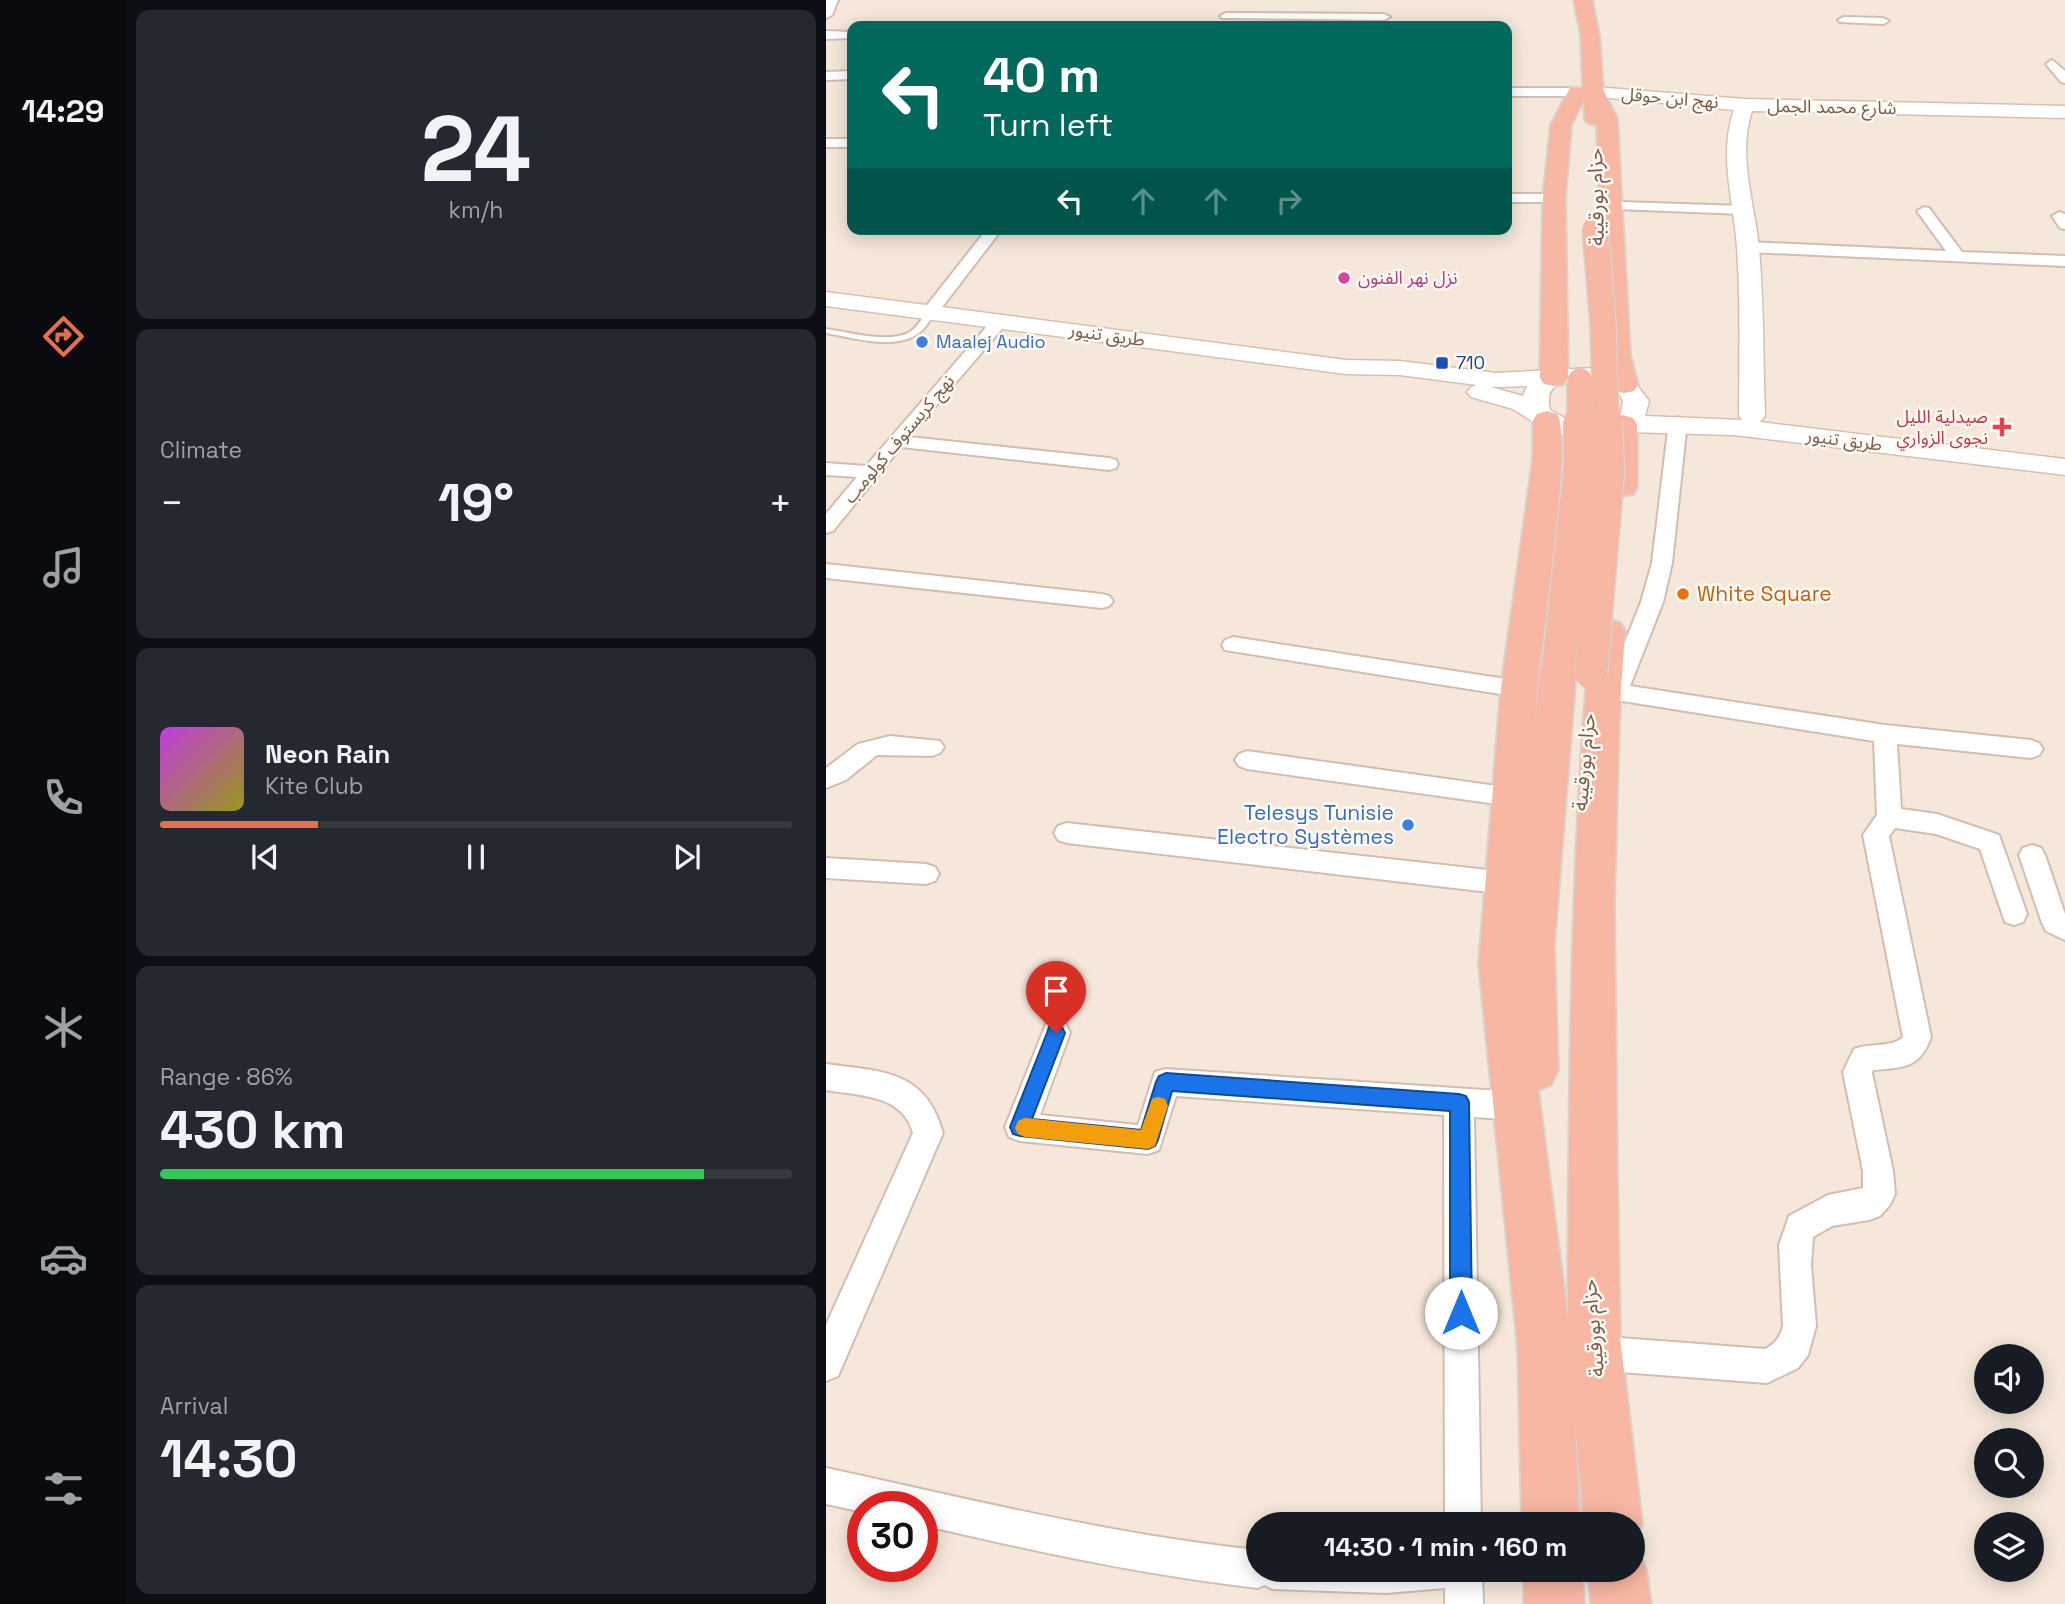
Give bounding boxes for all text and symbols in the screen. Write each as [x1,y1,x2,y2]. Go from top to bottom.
text: 40 m [983,44,1100,106]
icon: left [868,49,959,140]
street label: نهج ابن حوقل [1620,82,1720,115]
text: 14:29 [21,91,105,131]
text: 24 [421,91,531,208]
street label: شارع محمد الجمل [1767,94,1897,122]
text: Turn left [983,105,1113,145]
street label: حزام بورقيبة [1581,148,1613,246]
icon: left [1051,182,1089,220]
icon: ahead [1124,182,1162,220]
icon: ahead [1197,182,1235,220]
icon: right [1270,182,1308,220]
text: km/h [449,195,503,225]
place label: نزل نهر الفنون [1358,266,1458,289]
marker: نزل نهر الفنون [1336,270,1352,286]
icon: directions [39,312,88,361]
street label: طريق تنيور [1067,318,1147,351]
place label: Maalej Audio [936,330,1046,353]
marker: Maalej Audio [914,334,930,350]
place label: 710 [1456,351,1485,374]
marker: 710 [1434,355,1450,371]
street label: نهج كريستوف كولومب [838,370,961,509]
place label: صيدلية الليل نجوى الزواري [1896,405,1988,451]
marker: صيدلية الليل نجوى الزواري [1994,419,2010,435]
street label: طريق تنيور [1804,423,1884,456]
text: Climate [160,435,242,465]
text: 19° [438,470,514,536]
text: − [160,479,184,527]
text: + [768,479,792,527]
icon: music [39,543,88,592]
place label: White Square [1697,580,1832,607]
marker: White Square [1675,586,1691,602]
street label: حزام بورقيبة [1566,712,1604,812]
text: Neon Rain [265,737,390,771]
text: Kite Club [265,771,364,801]
icon: phone [39,773,88,822]
place label: Telesys Tunisie Electro Systèmes [1217,799,1394,850]
marker: Telesys Tunisie Electro Systèmes [1400,817,1416,833]
icon: previous [246,838,284,876]
icon: pause [457,838,495,876]
icon: next [668,838,706,876]
pin [1026,961,1086,1033]
icon: arrive [1037,972,1075,1010]
icon: climate [39,1003,88,1052]
text: Range · 86% [160,1062,293,1092]
text: 430 km [160,1097,345,1163]
icon: car [39,1234,88,1283]
position arrow [1424,1276,1498,1350]
street label: حزام بورقيبة [1575,1278,1613,1378]
map controls [1974,1344,2044,1582]
button: sound [1974,1344,2044,1414]
text: Arrival [160,1391,228,1421]
text: 14:30 [160,1426,297,1492]
button: search [1974,1428,2044,1498]
icon: filters [39,1464,88,1513]
speed limit sign: 30 [847,1491,938,1582]
button: layers [1974,1512,2044,1582]
text: 14:30 · 1 min · 160 m [1324,1530,1567,1564]

